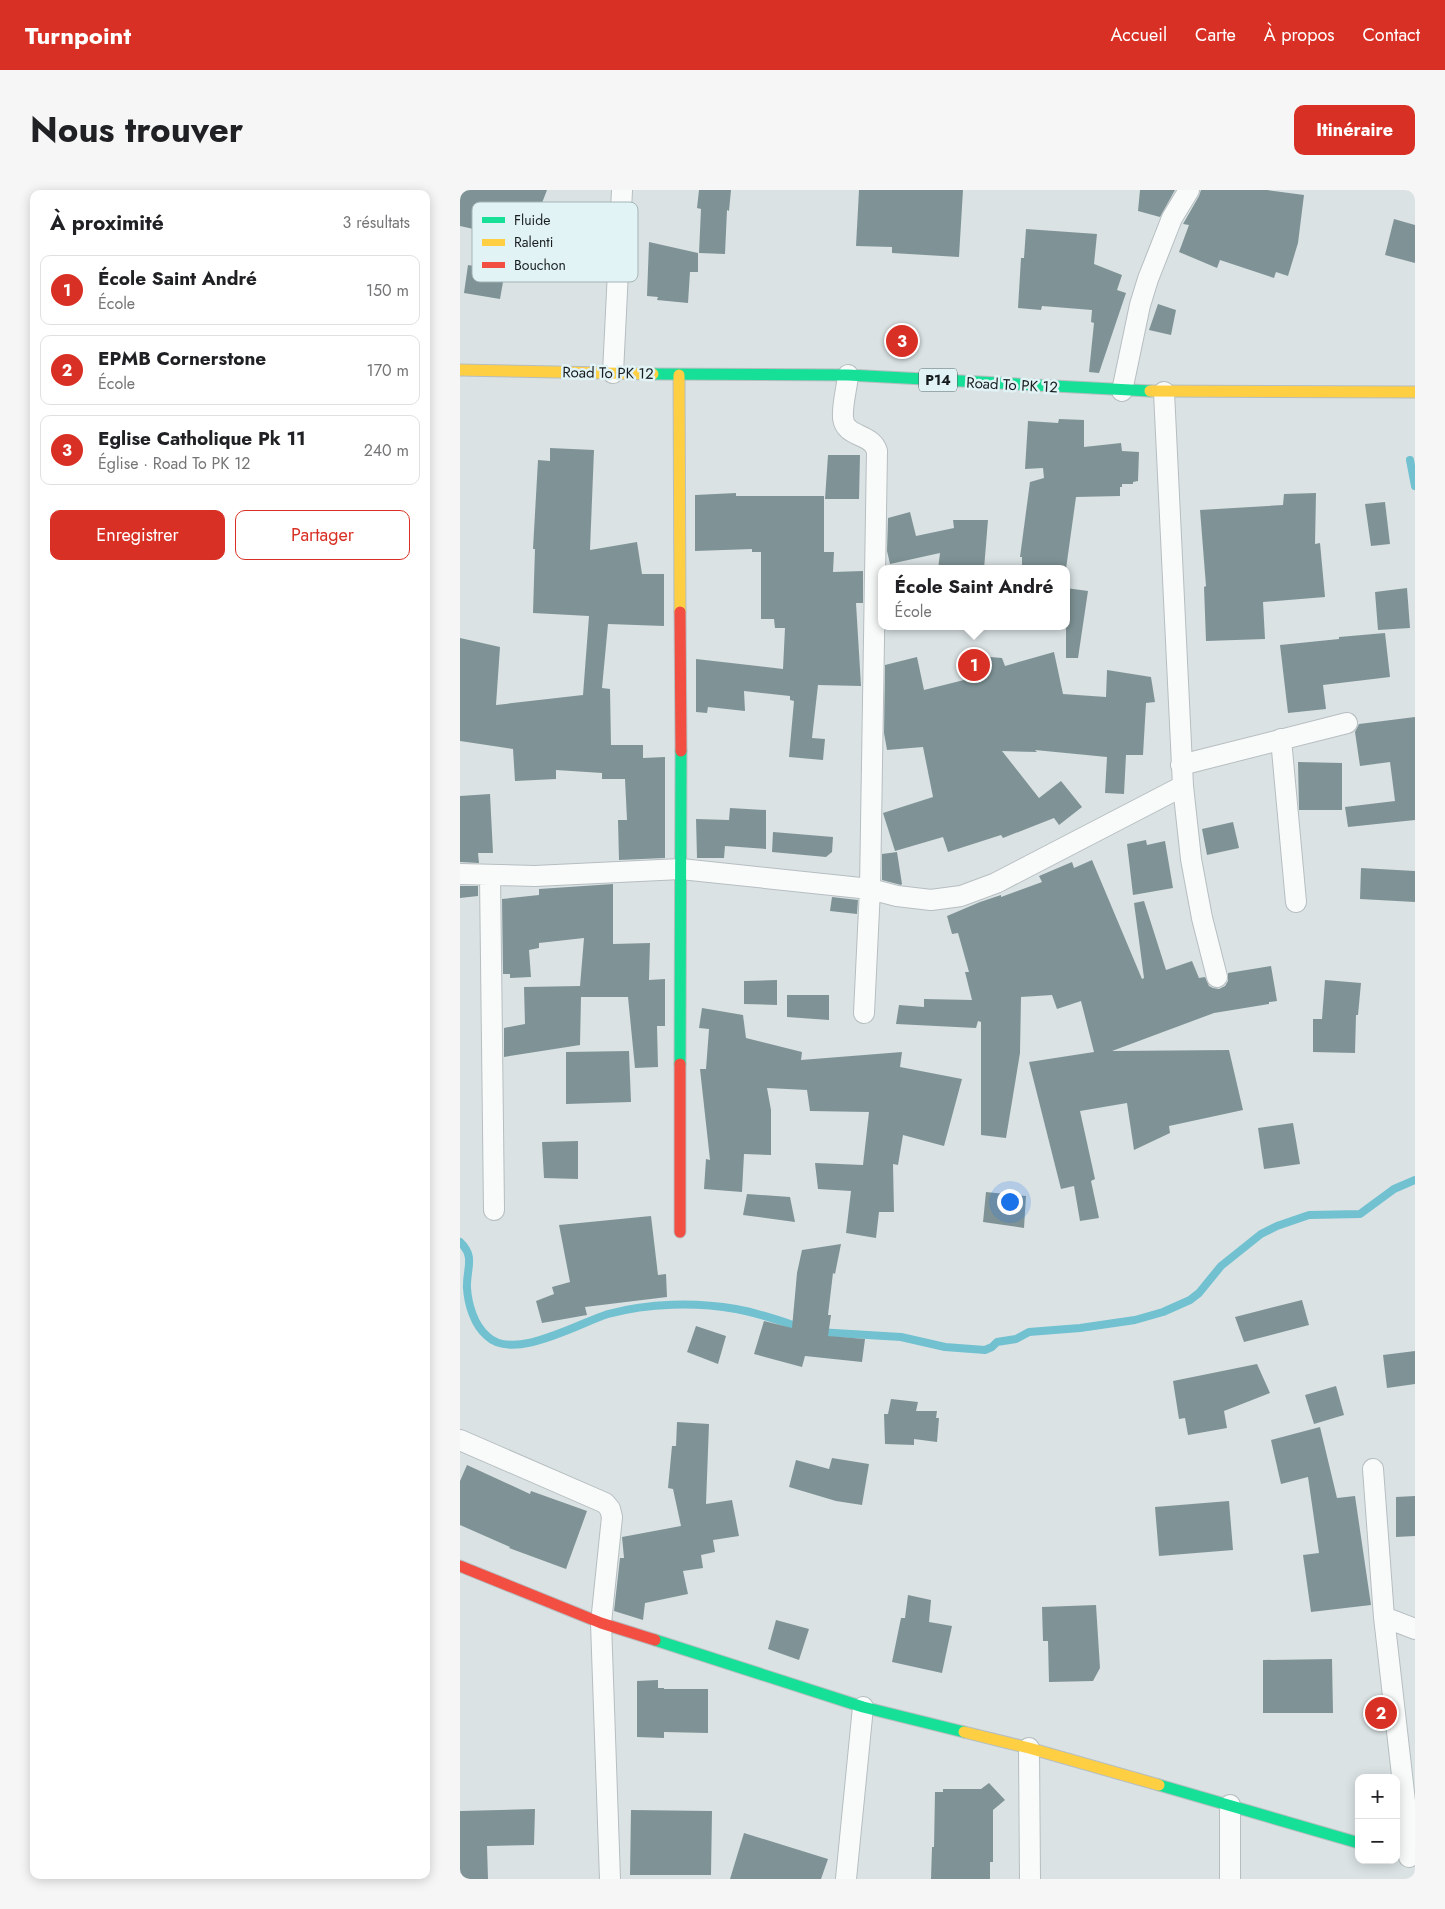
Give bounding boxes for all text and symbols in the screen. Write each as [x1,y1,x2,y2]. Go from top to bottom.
text: Turnpoint [25,18,131,53]
text: Accueil [1110,22,1167,48]
text: Carte [1195,22,1236,48]
text: À propos [1264,22,1334,48]
text: Contact [1362,22,1420,48]
text: Nous trouver [30,105,243,155]
button: Itinéraire [1294,105,1415,155]
legend [472,202,638,282]
text: À proximité [50,208,164,238]
text: Fluide [514,210,550,230]
text: 3 résultats [343,211,410,234]
text: Ralenti [514,232,553,252]
text: Bouchon [514,255,566,275]
text: École Saint André [98,265,257,292]
text: 1 [63,279,71,302]
text: 150 m [366,279,409,302]
text: École [98,292,135,315]
pin: 3 [886,322,918,360]
text: EPMB Cornerstone [98,345,266,372]
text: 2 [62,359,72,382]
text: 170 m [367,359,409,382]
street label: Road To PK 12 [562,361,654,385]
road number: P14 [919,368,957,392]
text: École [98,372,135,395]
street label: Road To PK 12 [966,372,1058,398]
text: Eglise Catholique Pk 11 [98,425,306,452]
text: 3 [62,439,72,462]
text: 240 m [364,439,409,462]
text: Église · Road To PK 12 [98,452,250,475]
button: Enregistrer [50,510,225,560]
button: Partager [235,510,410,560]
popup [878,565,1070,630]
text: École Saint André [895,573,1053,600]
text: École [895,600,932,623]
pin: 1 [958,646,990,684]
your location [997,1189,1023,1215]
pin: 2 [1365,1694,1397,1732]
map controls [1355,1774,1400,1864]
button: + [1355,1774,1400,1819]
button: − [1355,1819,1400,1864]

